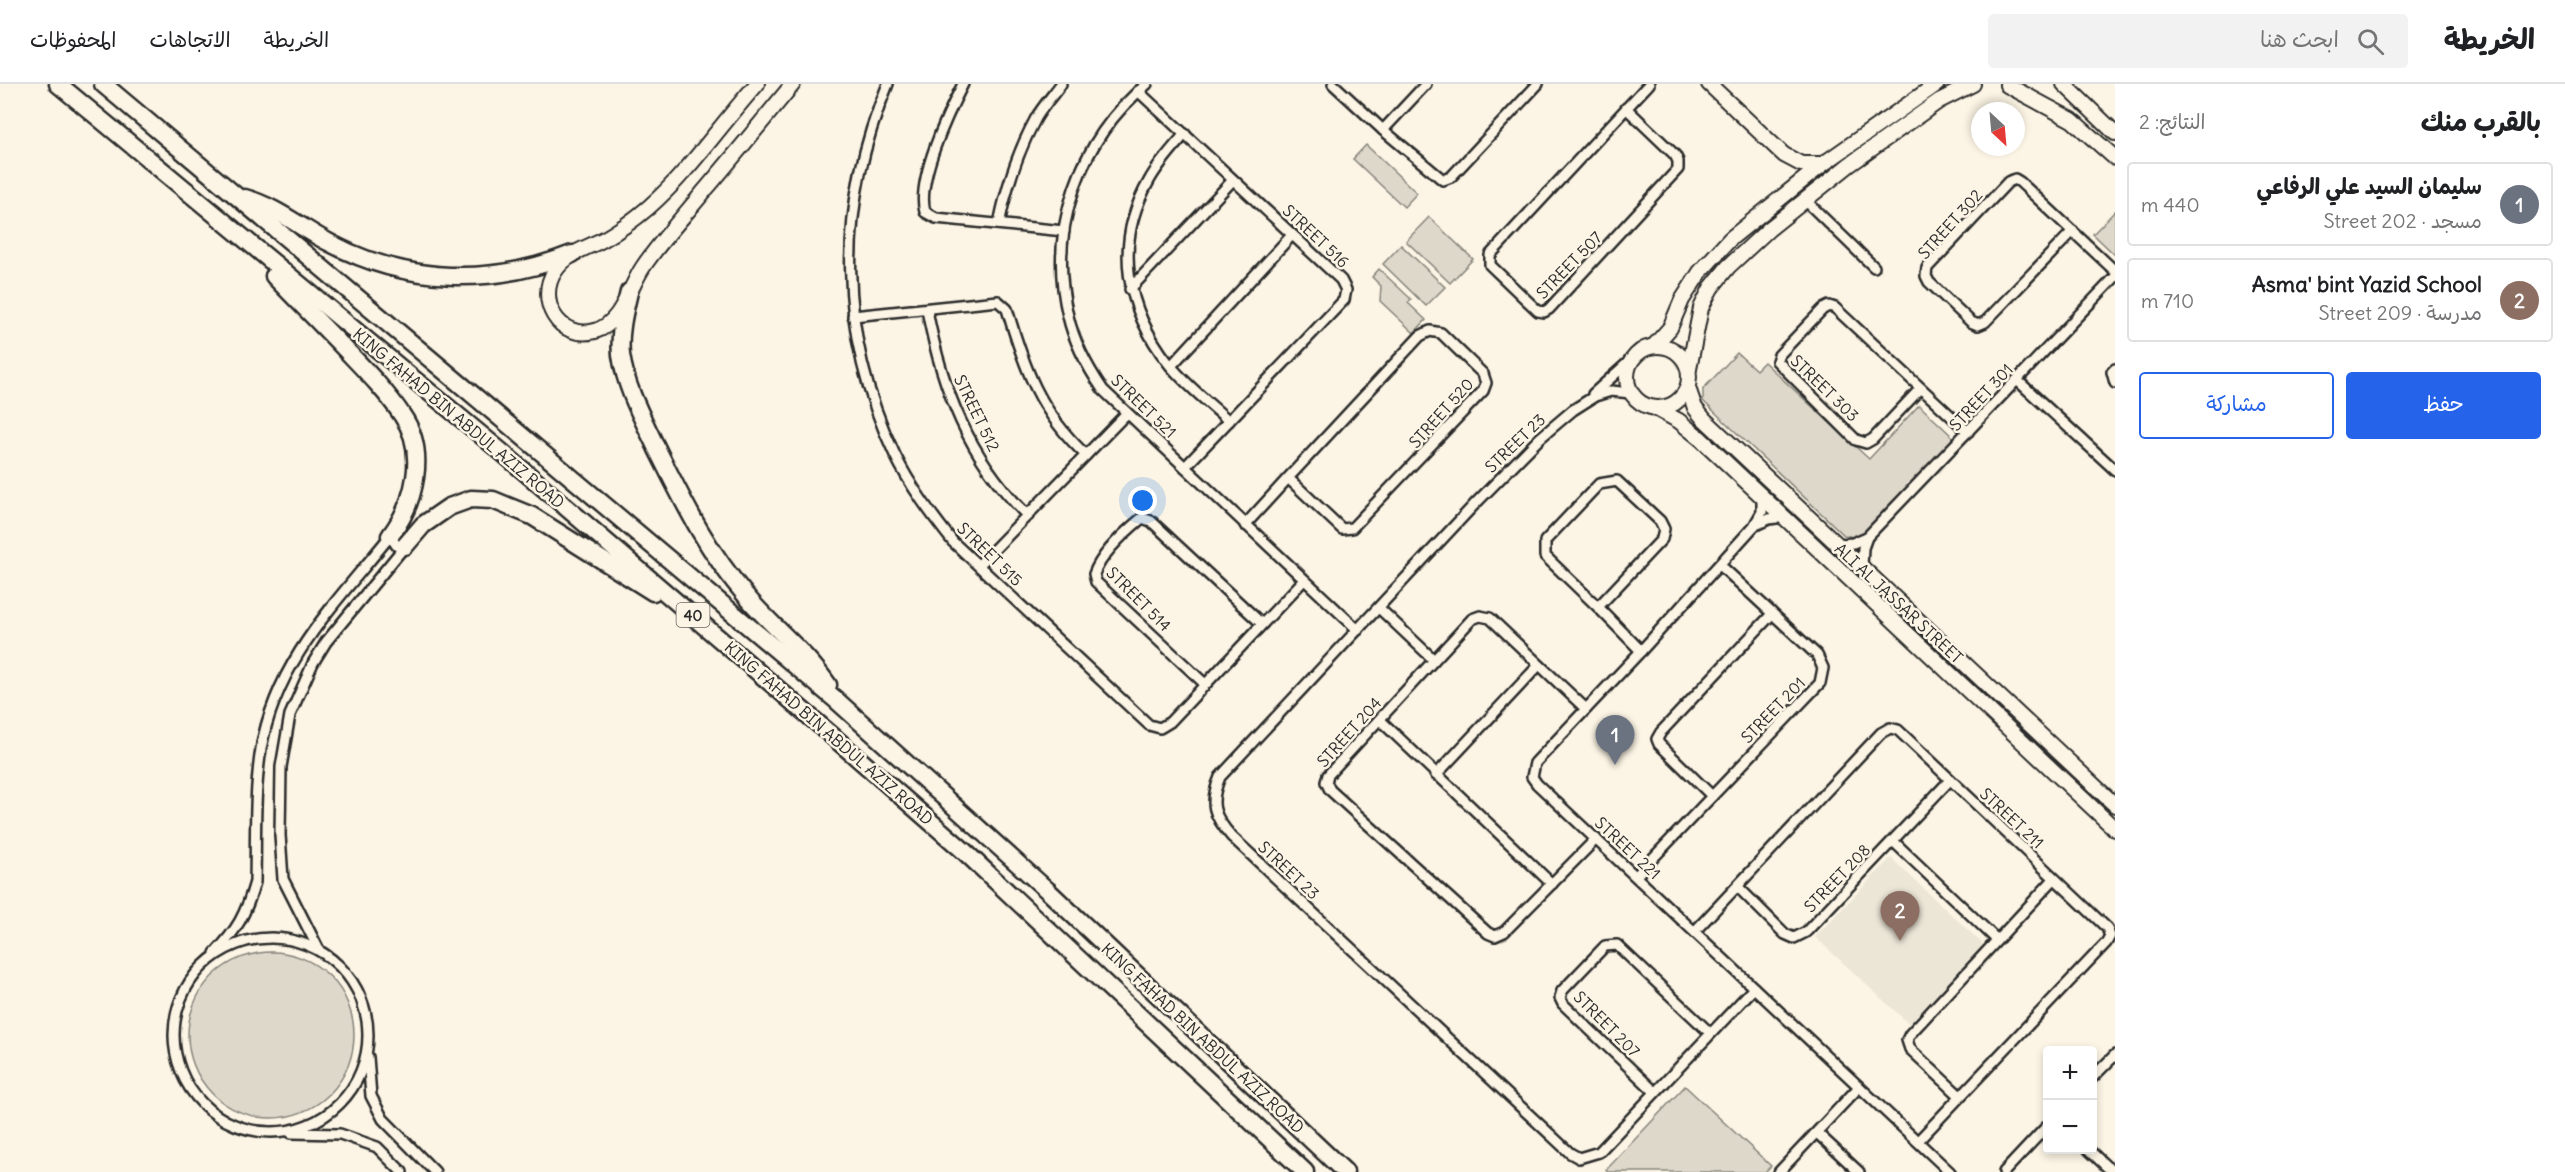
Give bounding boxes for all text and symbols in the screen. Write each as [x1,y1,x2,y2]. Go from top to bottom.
search box [1988,14,2408,68]
text: الخريطة [2444,21,2535,57]
text: ابحث هنا [2260,25,2339,53]
icon: search [2354,25,2387,58]
text: المحفوظات [30,26,116,53]
text: الاتجاهات [149,26,231,53]
text: الخريطة [264,26,329,53]
north arrow [1971,102,2025,156]
text: بالقرب منك [2421,105,2541,138]
text: النتائج: 2 [2139,109,2205,134]
text: سليمان السيد علي الرفاعي [2257,172,2482,200]
street label: STREET 302 [1914,185,1987,263]
text: 440 m [2141,192,2200,217]
text: 1 [2516,192,2523,217]
street label: STREET 516 [1279,200,1353,272]
text: مسجد · Street 202 [2323,208,2482,233]
street label: STREET 507 [1532,227,1606,303]
text: Asma' bint Yazid School [2252,270,2482,298]
text: 710 m [2141,288,2194,313]
text: 2 [2514,288,2525,313]
text: مدرسة · Street 209 [2319,300,2482,325]
street label: KING FAHAD BIN ABDUL AZIZ ROAD [349,324,569,512]
street label: STREET 303 [1787,351,1863,425]
street label: STREET 301 [1945,359,2017,435]
street label: STREET 521 [1107,370,1181,442]
street label: STREET 512 [950,371,1004,455]
button: مشاركة [2139,372,2334,439]
button: حفظ [2346,372,2541,439]
street label: STREET 520 [1405,374,1477,452]
street label: STREET 23 [1481,409,1549,477]
your location [1128,486,1157,515]
street label: STREET 515 [953,518,1027,590]
street label: ALI AL JASSAR STREET [1831,539,1967,667]
street label: STREET 514 [1103,563,1175,635]
road number: 40 [676,603,710,627]
street label: KING FAHAD BIN ABDUL AZIZ ROAD [721,637,937,829]
street label: STREET 201 [1737,673,1809,747]
street label: STREET 204 [1312,693,1386,771]
pin: 1 [1596,716,1634,765]
street label: STREET 211 [1976,783,2048,853]
street label: STREET 221 [1591,813,1665,883]
street label: STREET 23 [1254,837,1324,903]
street label: STREET 208 [1800,840,1874,916]
pin: 2 [1880,892,1920,941]
street label: KING FAHAD BIN ABDUL AZIZ ROAD [1097,939,1309,1137]
street label: STREET 207 [1570,987,1644,1061]
map controls [2043,1046,2097,1154]
button: + [2043,1046,2097,1100]
button: − [2043,1100,2097,1154]

